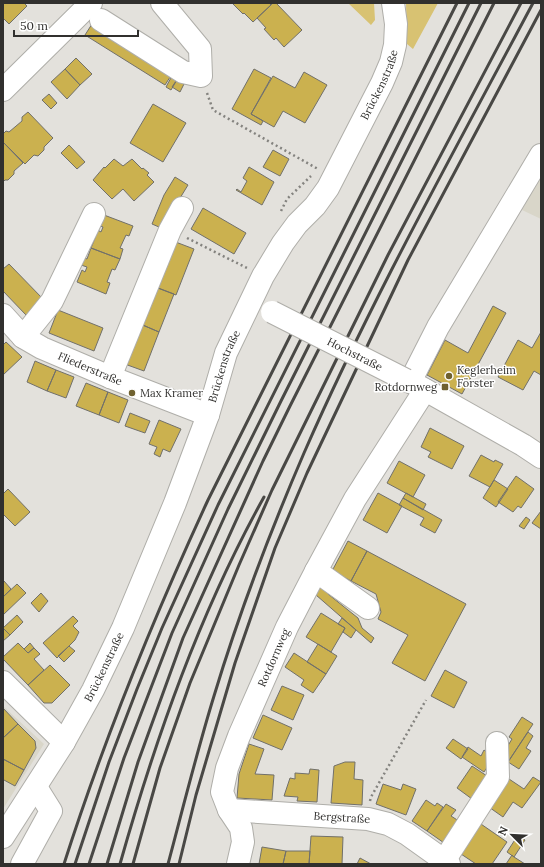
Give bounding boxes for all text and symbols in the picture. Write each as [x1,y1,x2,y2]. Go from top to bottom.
scale bar [14,12,138,38]
text: 50 m [20,18,48,33]
street label: Brückenstraße [357,48,401,122]
street label: Brückenstraße [205,328,243,404]
street label: Hochstraße [325,334,385,374]
street label: Fliederstraße [56,349,124,388]
place label: Keglerheim Förster [457,363,516,390]
marker: Keglerheim Förster [444,371,454,381]
place label: Rotdornweg [374,380,438,394]
marker: Rotdornweg [440,382,450,392]
place label: Max Kramer [140,386,203,400]
marker: Max Kramer [127,388,137,398]
street label: Rotdornweg [255,625,293,689]
street label: Brückenstraße [81,630,127,704]
street label: Bergstraße [313,808,371,826]
north arrow [492,815,532,855]
text: N [495,824,511,838]

